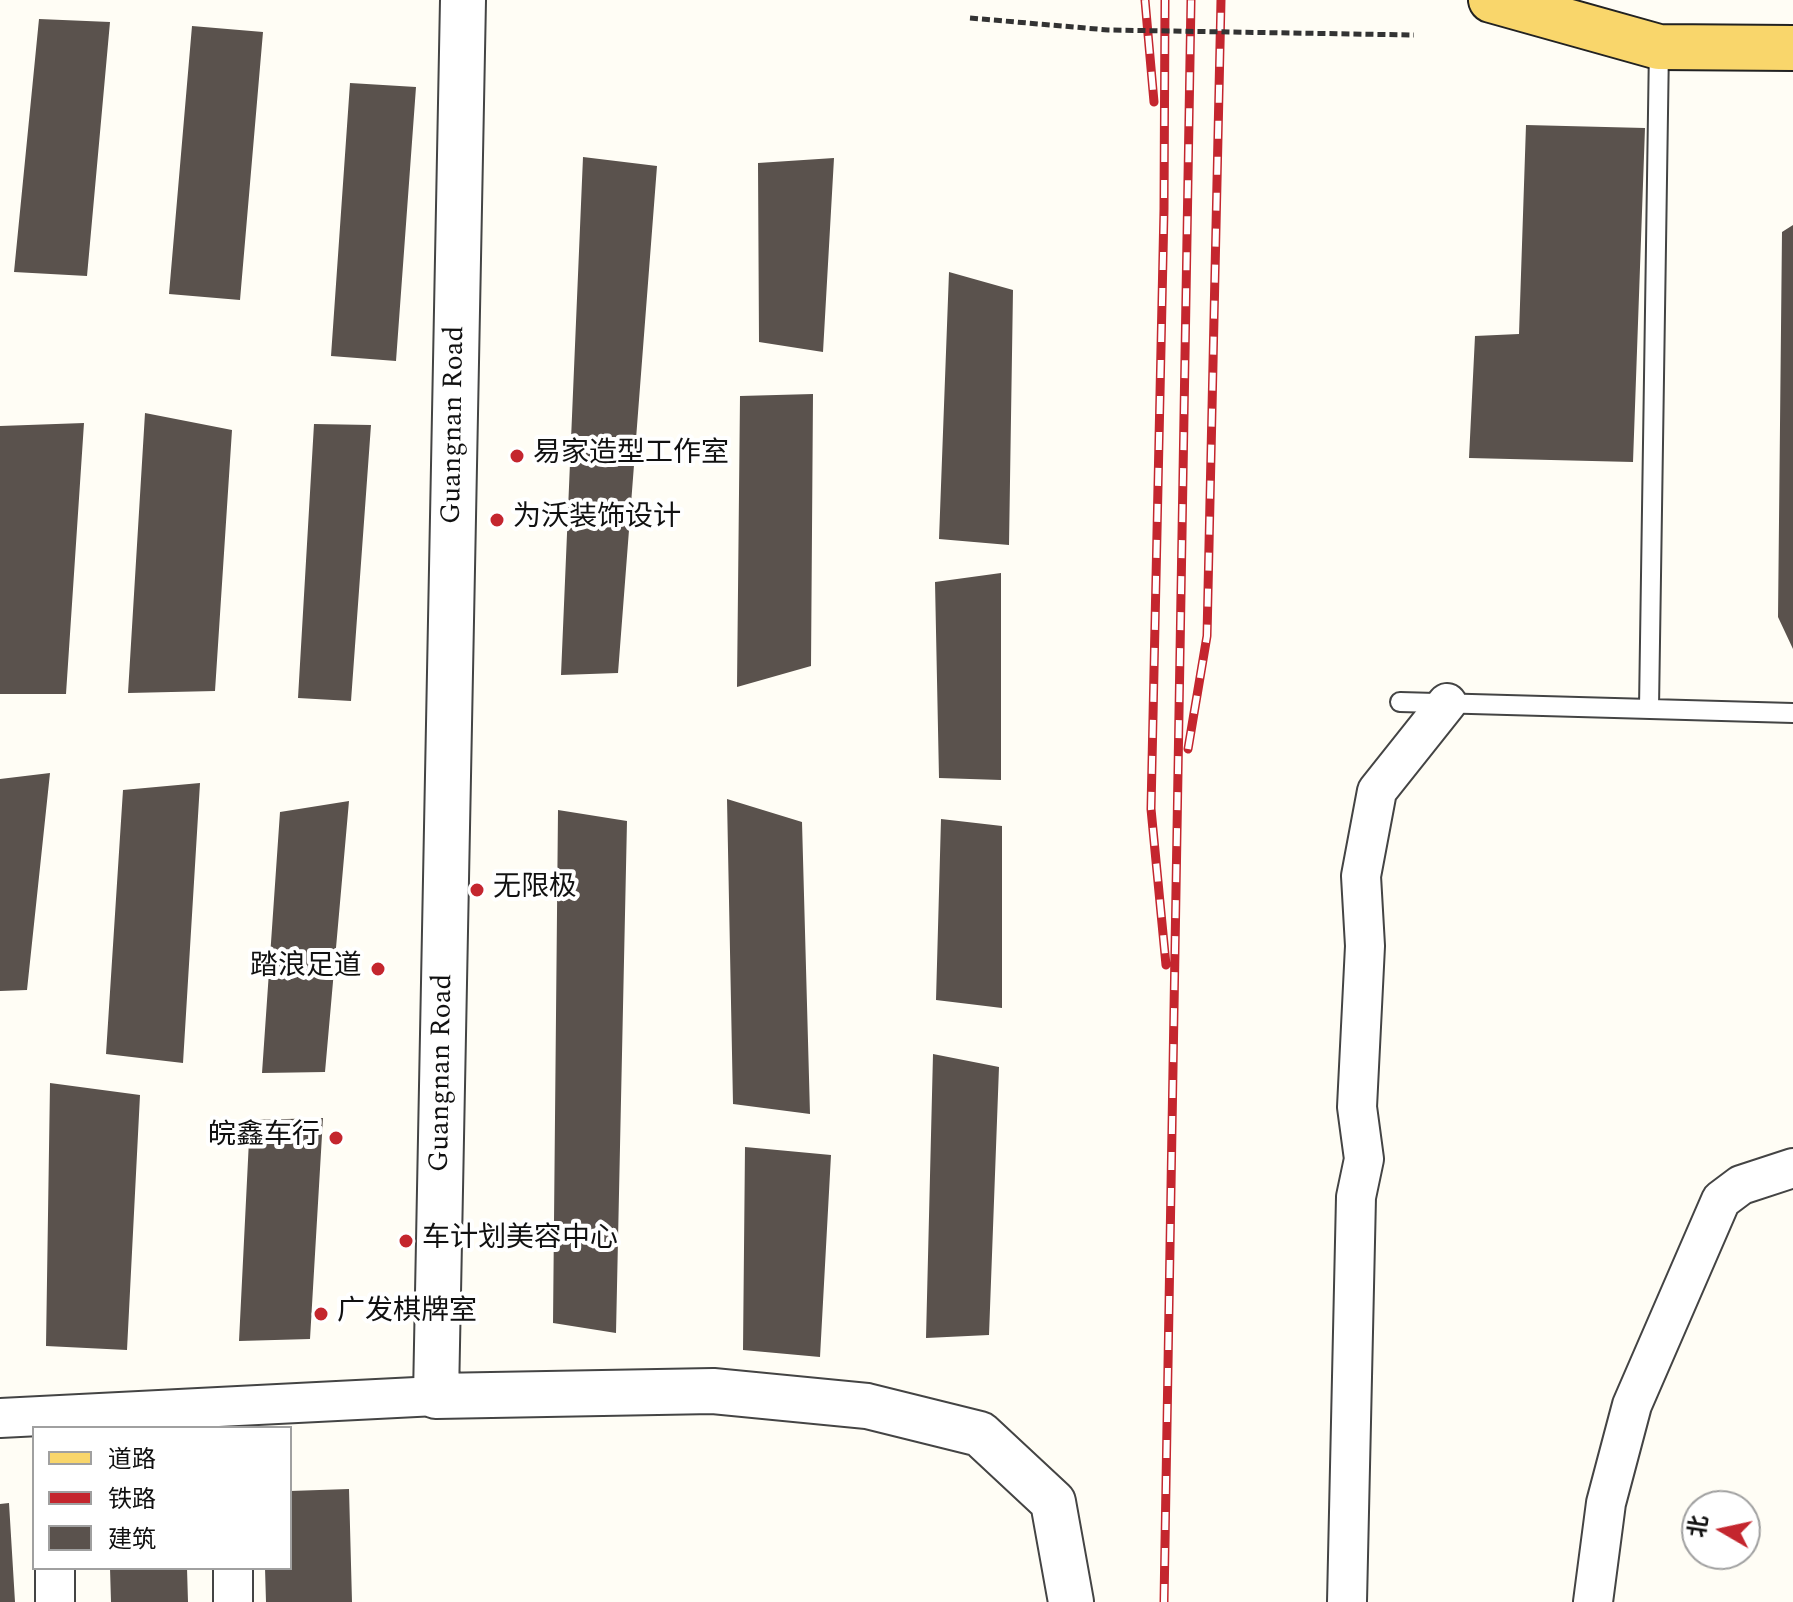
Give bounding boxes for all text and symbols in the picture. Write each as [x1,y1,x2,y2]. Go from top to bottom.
street label: Guangnan Road [436,326,474,524]
place label: 易家造型工作室 [533,439,729,473]
marker: 易家造型工作室 [508,447,526,465]
place label: 为沃装饰设计 [513,503,681,537]
marker: 为沃装饰设计 [488,511,506,529]
place label: 无限极 [493,873,577,907]
marker: 无限极 [468,881,486,899]
place label: 踏浪足道 [250,952,362,986]
marker: 踏浪足道 [369,960,387,978]
street label: Guangnan Road [424,974,462,1172]
place label: 皖鑫车行 [208,1121,320,1155]
marker: 皖鑫车行 [327,1129,345,1147]
place label: 车计划美容中心 [422,1224,618,1258]
marker: 车计划美容中心 [397,1232,415,1250]
place label: 广发棋牌室 [337,1297,477,1331]
marker: 广发棋牌室 [312,1305,330,1323]
legend [32,1426,292,1570]
text: 道路 [108,1442,156,1478]
text: 铁路 [108,1482,156,1518]
north arrow [1681,1490,1761,1570]
text: 北 [1681,1513,1717,1540]
text: 建筑 [108,1522,156,1558]

